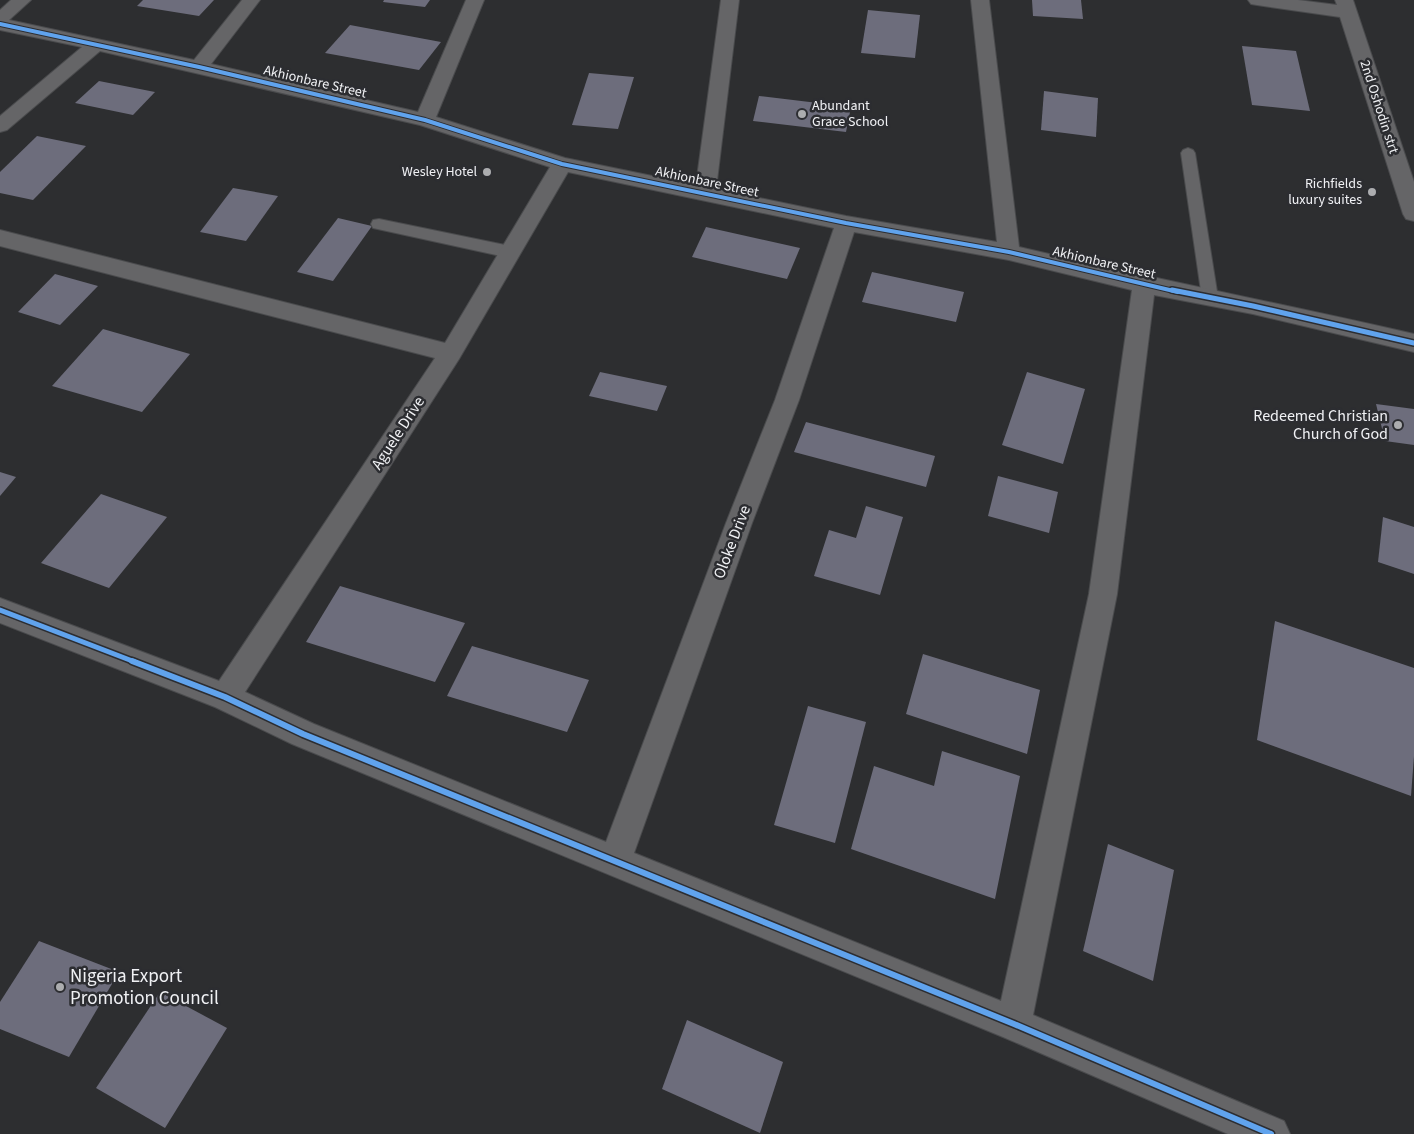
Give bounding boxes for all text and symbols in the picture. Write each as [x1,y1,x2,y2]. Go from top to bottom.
street label: 2nd Oshodin strt [1354,58,1404,157]
street label: Akhionbare Street [262,60,369,104]
place label: Abundant Grace School [812,96,889,132]
marker: Abundant Grace School [796,108,808,120]
street label: Akhionbare Street [654,161,761,203]
place label: Wesley Hotel [402,162,477,182]
marker: Wesley Hotel [481,166,493,178]
place label: Richfields luxury suites [1288,174,1362,210]
marker: Richfields luxury suites [1366,186,1378,198]
street label: Akhionbare Street [1051,241,1158,285]
street label: Aguele Drive [366,392,430,474]
place label: Redeemed Christian Church of God [1253,405,1388,445]
marker: Redeemed Christian Church of God [1392,419,1404,431]
street label: Oloke Drive [708,502,756,582]
place label: Nigeria Export Promotion Council [70,963,219,1012]
marker: Nigeria Export Promotion Council [54,981,66,993]

